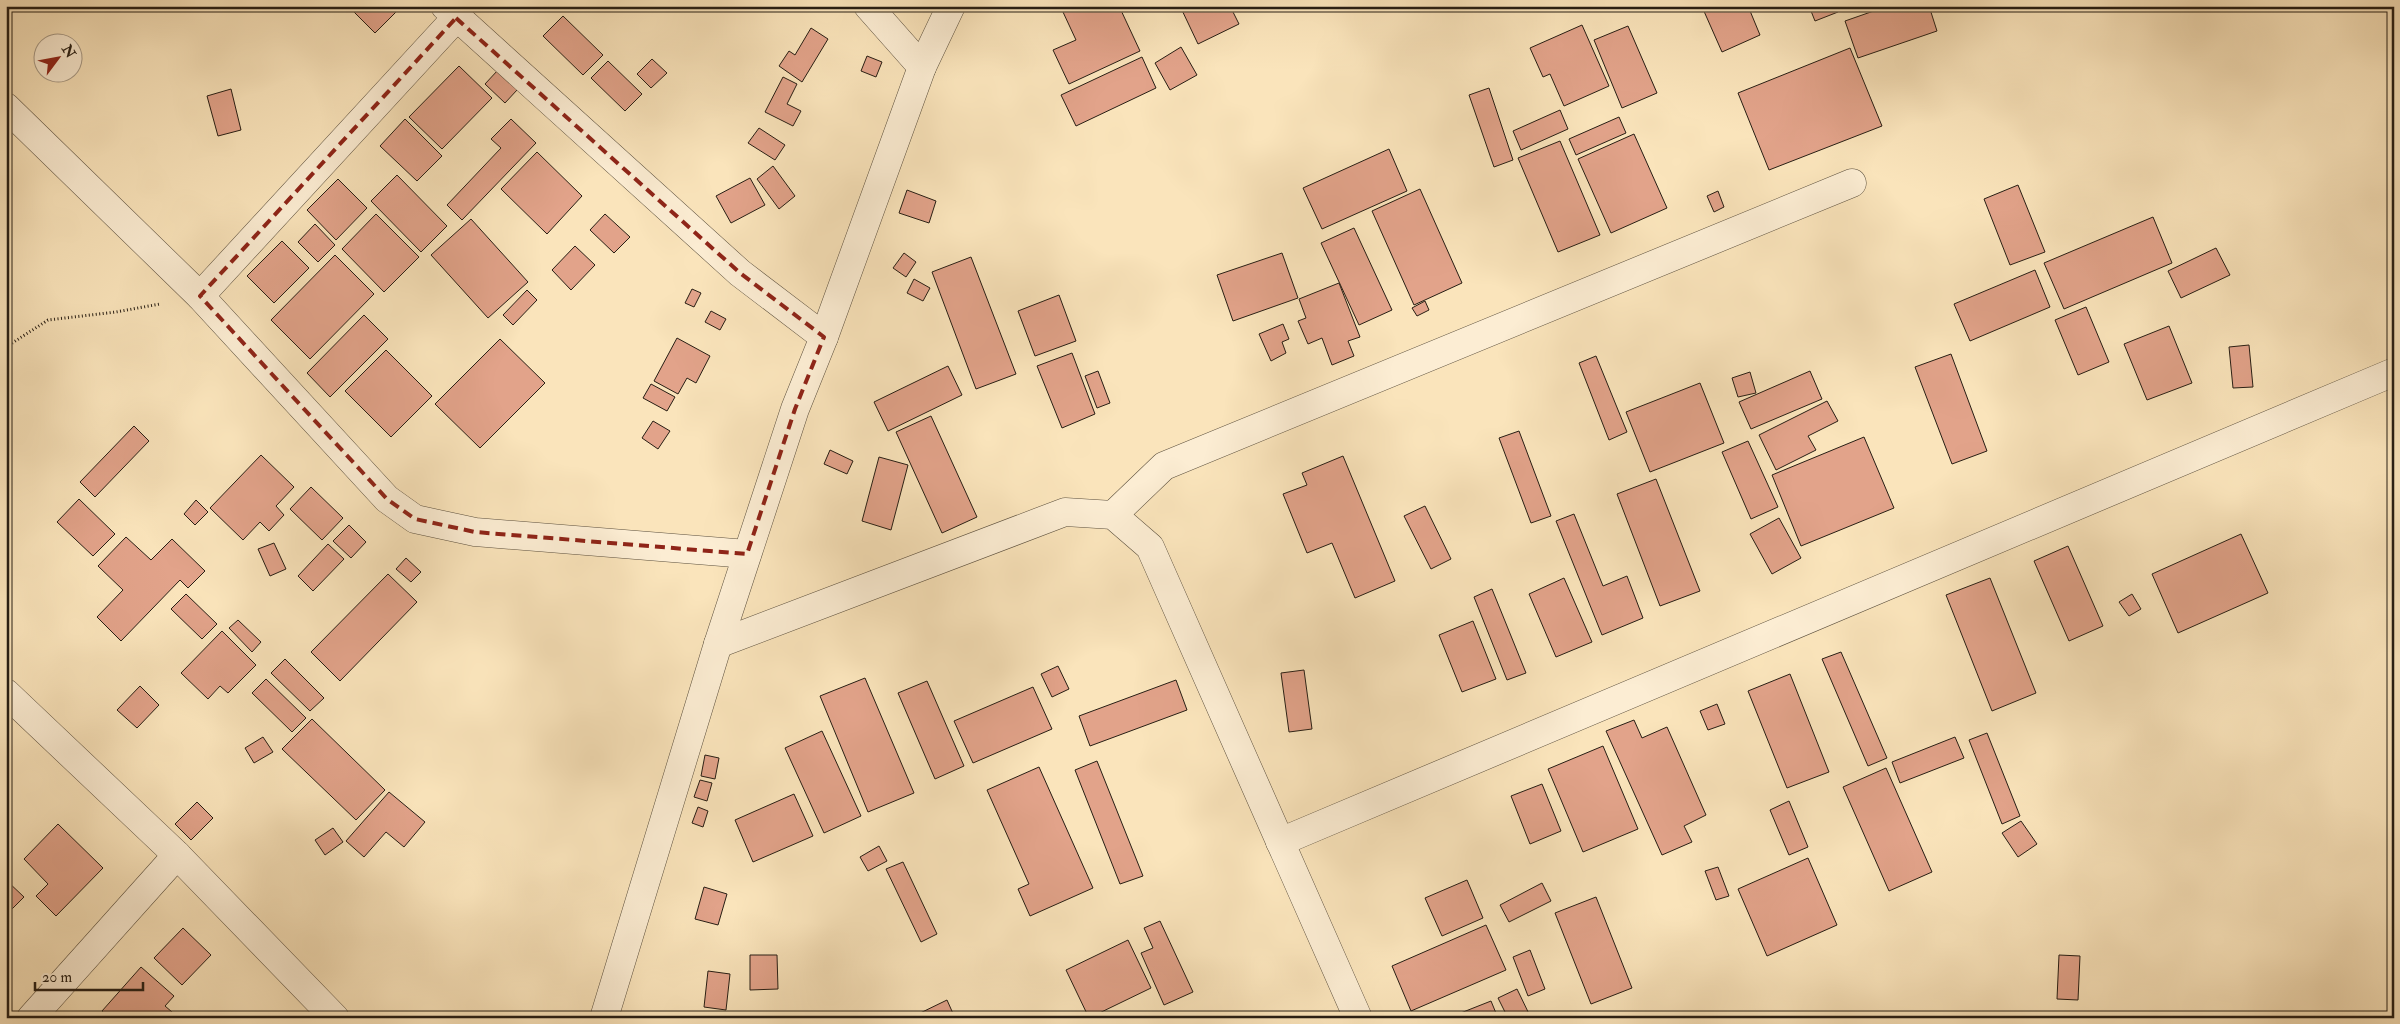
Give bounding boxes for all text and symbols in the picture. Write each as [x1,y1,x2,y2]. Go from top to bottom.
north arrow [32,32,82,82]
text: N [58,41,79,62]
scale bar [35,959,142,991]
text: 20 m [42,968,72,987]

